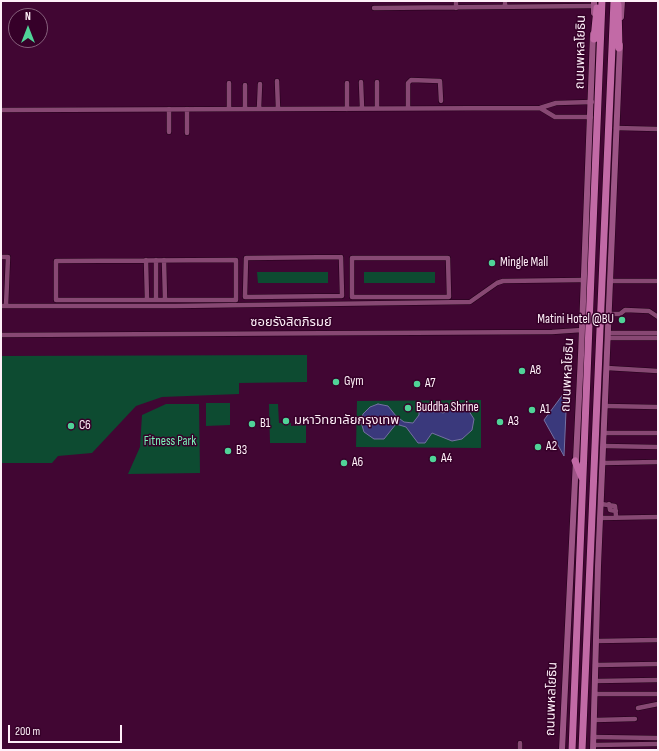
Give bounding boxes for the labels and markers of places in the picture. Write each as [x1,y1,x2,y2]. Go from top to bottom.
place label: Mingle Mall [500,255,548,271]
marker: Mingle Mall [487,258,497,268]
place label: Matini Hotel @BU [537,312,614,328]
marker: Matini Hotel @BU [617,315,627,325]
place label: A8 [530,363,541,379]
marker: A8 [517,366,527,376]
place label: Gym [344,374,364,390]
place label: A7 [425,376,436,392]
marker: Gym [331,377,341,387]
marker: A7 [412,379,422,389]
place label: Buddha Shrine [416,400,479,416]
place label: A1 [540,402,550,418]
marker: Buddha Shrine [403,403,413,413]
marker: A1 [527,405,537,415]
place label: มหาวิทยาลัยกรุงเทพ [294,413,399,429]
place label: A3 [508,414,519,430]
place label: B1 [260,416,270,432]
marker: มหาวิทยาลัยกรุงเทพ [281,416,291,426]
marker: A3 [495,417,505,427]
place label: C6 [79,418,91,434]
marker: B1 [247,419,257,429]
marker: C6 [66,421,76,431]
place label: A2 [546,439,557,455]
marker: A2 [533,442,543,452]
place label: B3 [236,443,247,459]
marker: B3 [223,446,233,456]
place label: A4 [441,451,452,467]
marker: A4 [428,454,438,464]
place label: A6 [352,455,363,471]
marker: A6 [339,458,349,468]

